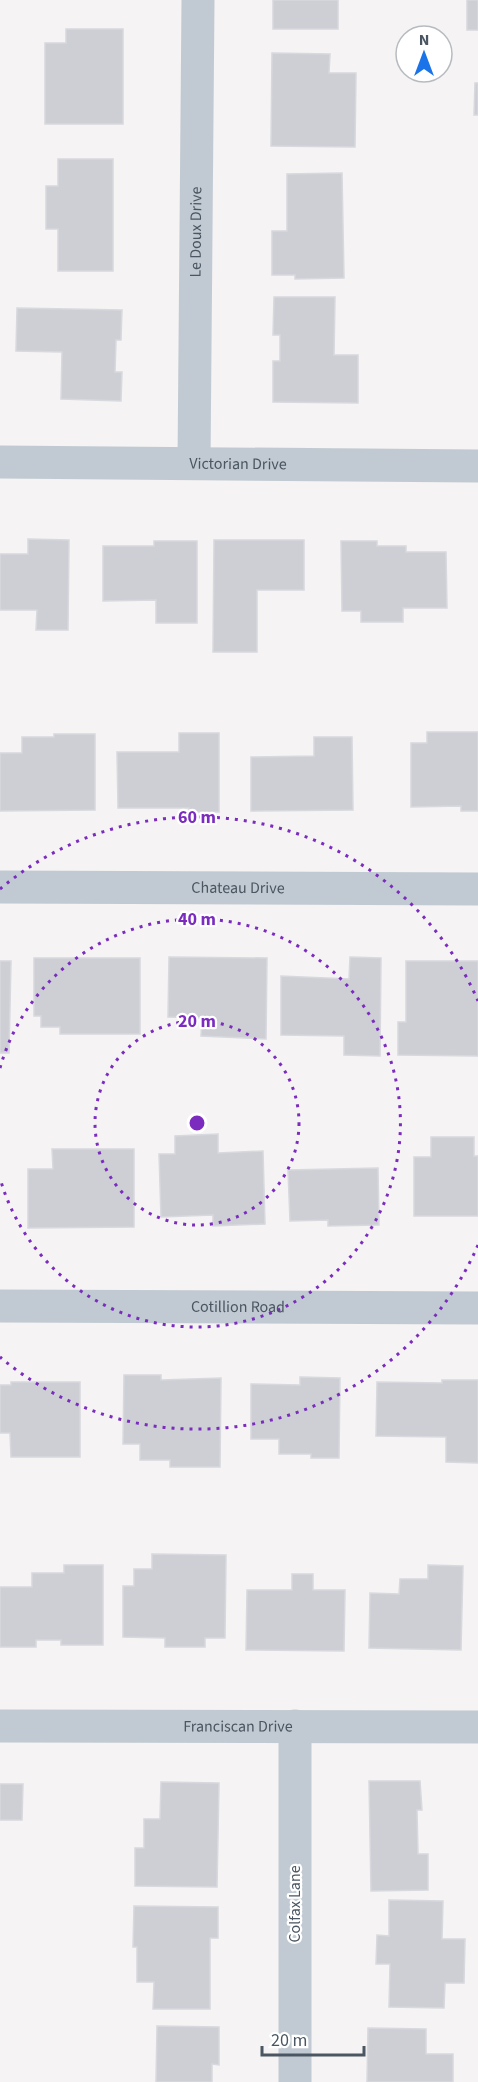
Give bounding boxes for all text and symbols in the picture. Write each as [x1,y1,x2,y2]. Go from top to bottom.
north arrow [394,24,454,84]
text: N [419,29,429,51]
street label: Le Doux Drive [185,186,207,278]
street label: Victorian Drive [189,453,287,475]
text: 60 m [178,805,216,830]
street label: Chateau Drive [191,877,285,899]
text: 40 m [178,907,216,932]
text: 20 m [178,1009,216,1034]
centre of rings [187,1113,207,1133]
street label: Cotillion Road [191,1296,285,1318]
street label: Franciscan Drive [183,1715,293,1738]
street label: Colfax Lane [284,1865,306,1943]
scale bar [262,2019,364,2057]
text: 20 m [271,2028,307,2053]

